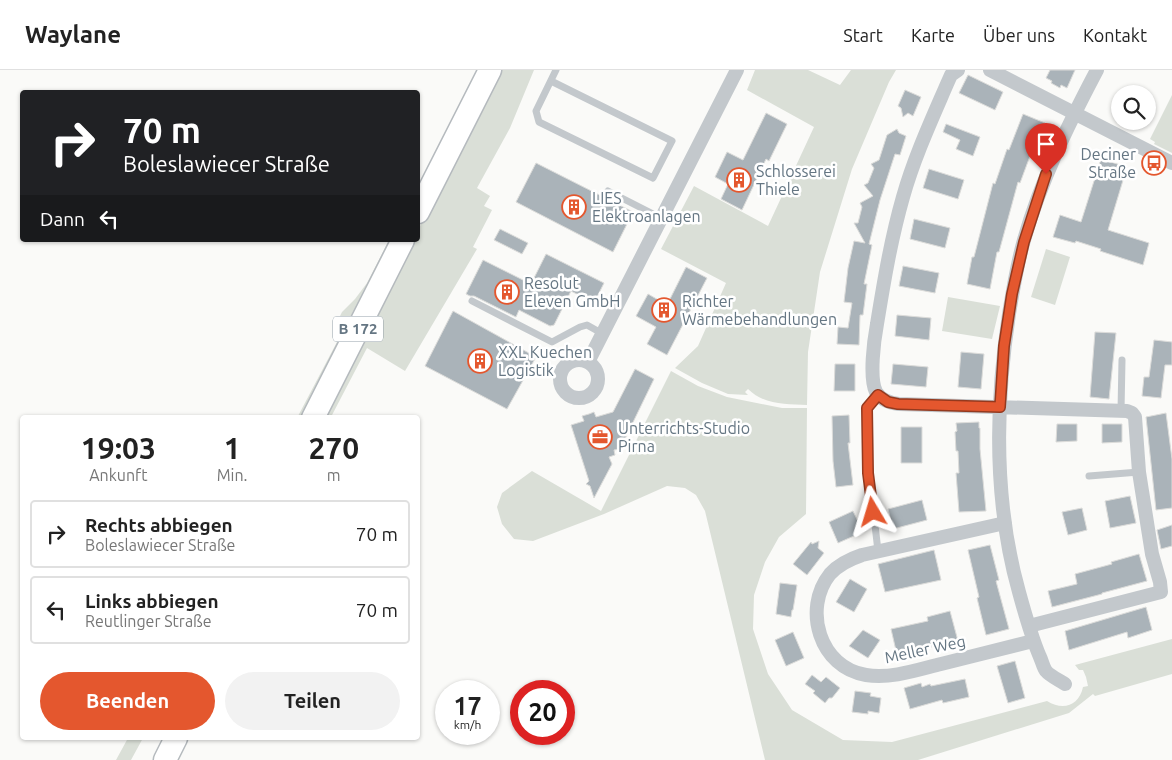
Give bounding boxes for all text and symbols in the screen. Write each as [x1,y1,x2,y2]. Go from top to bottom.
text: Waylane [25,21,121,48]
text: Start [843,25,883,45]
text: Karte [911,25,955,45]
text: Über uns [983,25,1055,45]
text: Kontakt [1083,25,1147,45]
map controls [1111,85,1156,130]
button: search [1111,85,1156,130]
icon: right [40,110,105,175]
text: 70 m [123,110,201,150]
pin [1025,123,1067,174]
icon: arrive [1032,130,1060,158]
place label: Deciner Straße [1081,145,1136,181]
bus stop icon: Deciner Straße [1141,150,1167,176]
text: Boleslawiecer Straße [123,151,330,176]
place label: Schlosserei Thiele [756,162,836,198]
building icon: Schlosserei Thiele [726,167,752,193]
place label: LIES Elektroanlagen [592,189,701,225]
building icon: LIES Elektroanlagen [561,194,587,220]
icon: left [95,205,123,233]
text: Dann [40,208,85,230]
place label: Resolut Eleven GmbH [524,274,620,310]
building icon: Resolut Eleven GmbH [494,279,520,305]
place label: Richter Wärmebehandlungen [682,292,837,328]
building icon: Richter Wärmebehandlungen [651,297,677,323]
road number: B 172 [333,316,383,342]
place label: XXL Kuechen Logistik [498,343,592,379]
building icon: XXL Kuechen Logistik [467,348,493,374]
place label: Unterrichts-Studio Pirna [618,419,750,455]
office icon: Unterrichts-Studio Pirna [587,424,613,450]
text: 19:03 [81,431,156,465]
text: 1 [224,431,241,465]
text: 270 [308,431,359,465]
text: Ankunft [89,466,147,484]
text: Min. [217,466,248,484]
text: m [327,466,341,484]
position arrow [846,485,898,537]
text: Rechts abbiegen [85,514,233,536]
icon: right [42,520,70,548]
text: 70 m [356,523,398,545]
text: Boleslawiecer Straße [85,536,235,554]
text: Links abbiegen [85,590,219,612]
icon: left [42,596,70,624]
text: 70 m [356,599,398,621]
text: Reutlinger Straße [85,612,212,630]
street label: Meller Weg [883,632,967,666]
button: Beenden [40,672,215,730]
button: Teilen [225,672,400,730]
speed limit sign: 20 [510,680,575,745]
text: 17 [453,692,482,720]
text: km/h [454,718,481,731]

